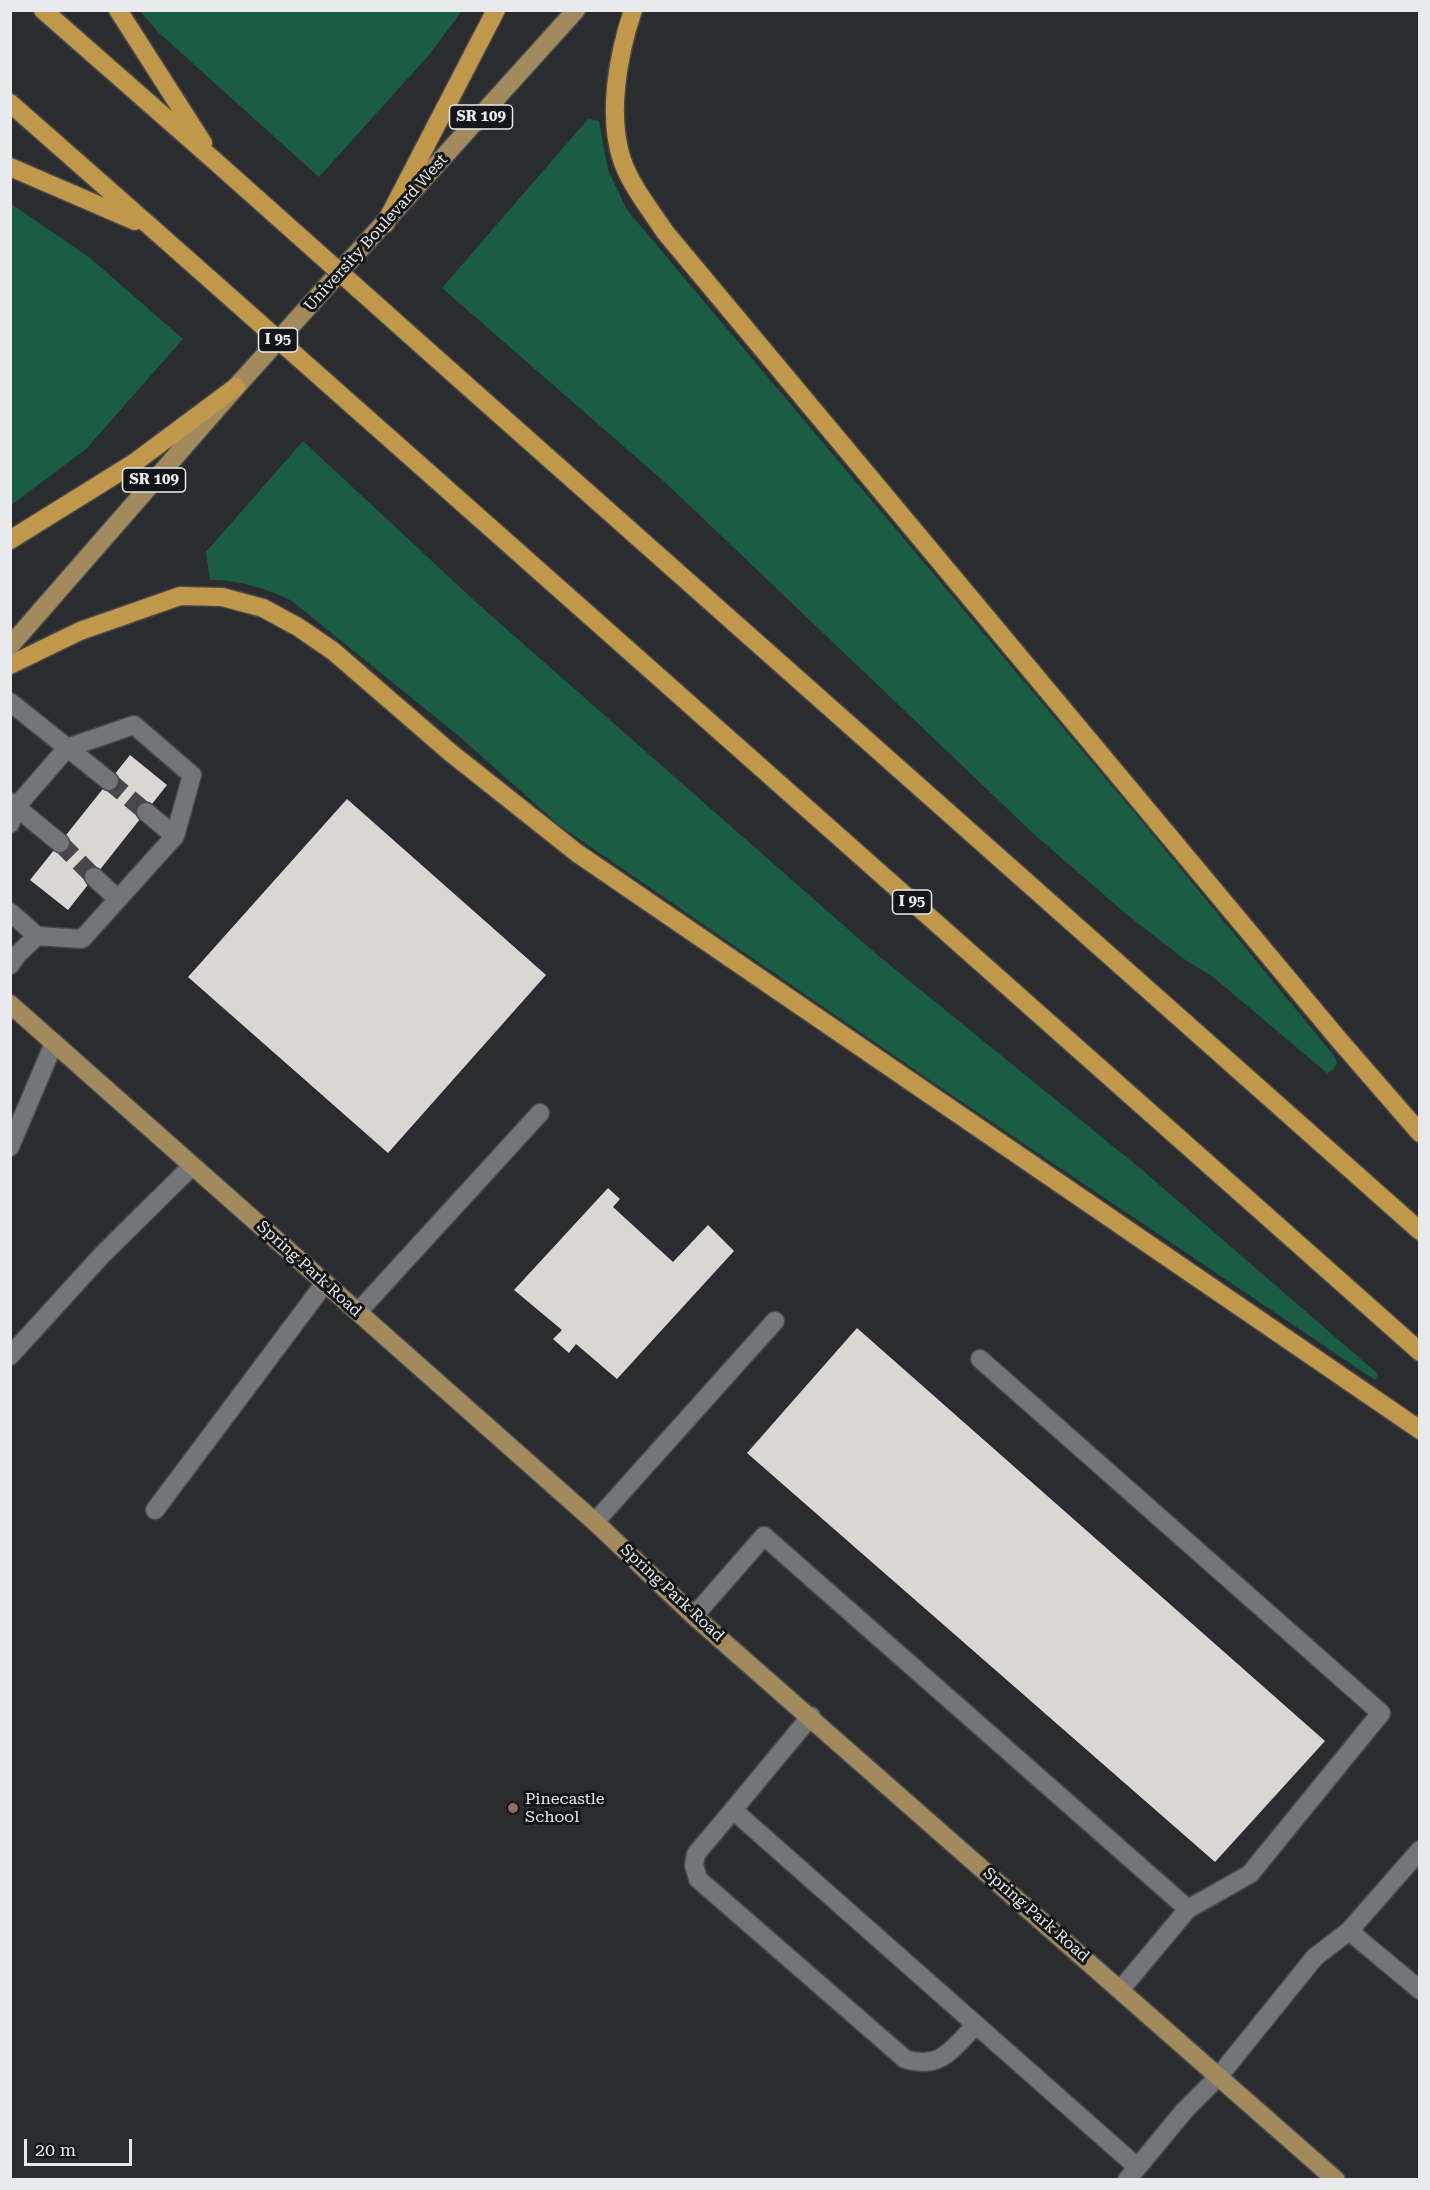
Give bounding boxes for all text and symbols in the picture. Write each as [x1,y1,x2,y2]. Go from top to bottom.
road number: SR 109 [450,105,512,129]
street label: University Boulevard West [300,150,452,316]
road number: I 95 [258,328,298,352]
road number: SR 109 [122,468,186,492]
road number: I 95 [892,890,932,914]
street label: Spring Park Road [253,1217,365,1321]
street label: Spring Park Road [616,1540,728,1646]
place label: Pinecastle School [525,1789,605,1827]
marker: Pinecastle School [506,1801,520,1815]
street label: Spring Park Road [979,1864,1093,1966]
scale bar [27,2127,135,2165]
text: 20 m [35,2139,76,2160]

